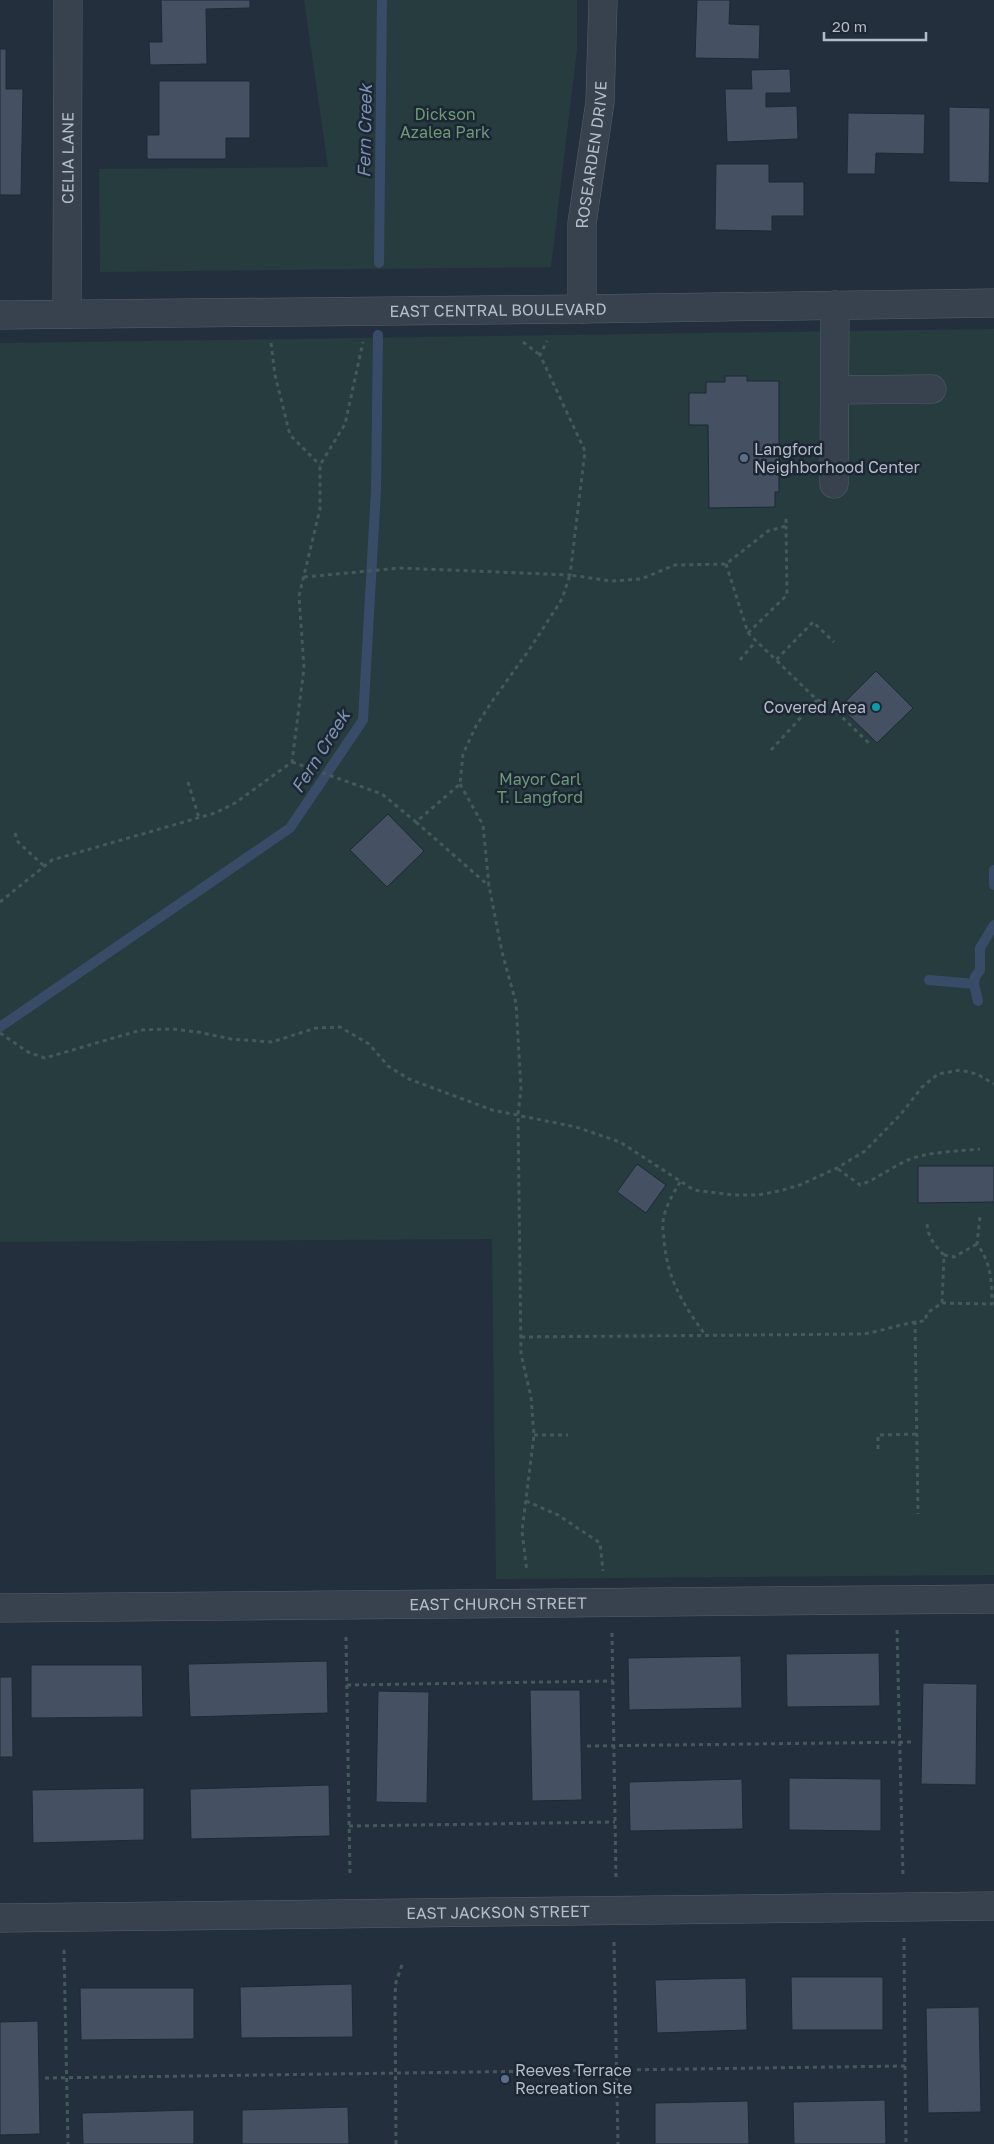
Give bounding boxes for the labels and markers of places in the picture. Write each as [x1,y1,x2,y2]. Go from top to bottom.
place label: Langford Neighborhood Center [754,439,920,477]
marker: Langford Neighborhood Center [738,452,750,464]
place label: Covered Area [764,697,866,717]
marker: Covered Area [870,701,882,713]
place label: Reeves Terrace Recreation Site [515,2060,632,2098]
marker: Reeves Terrace Recreation Site [499,2073,511,2085]

